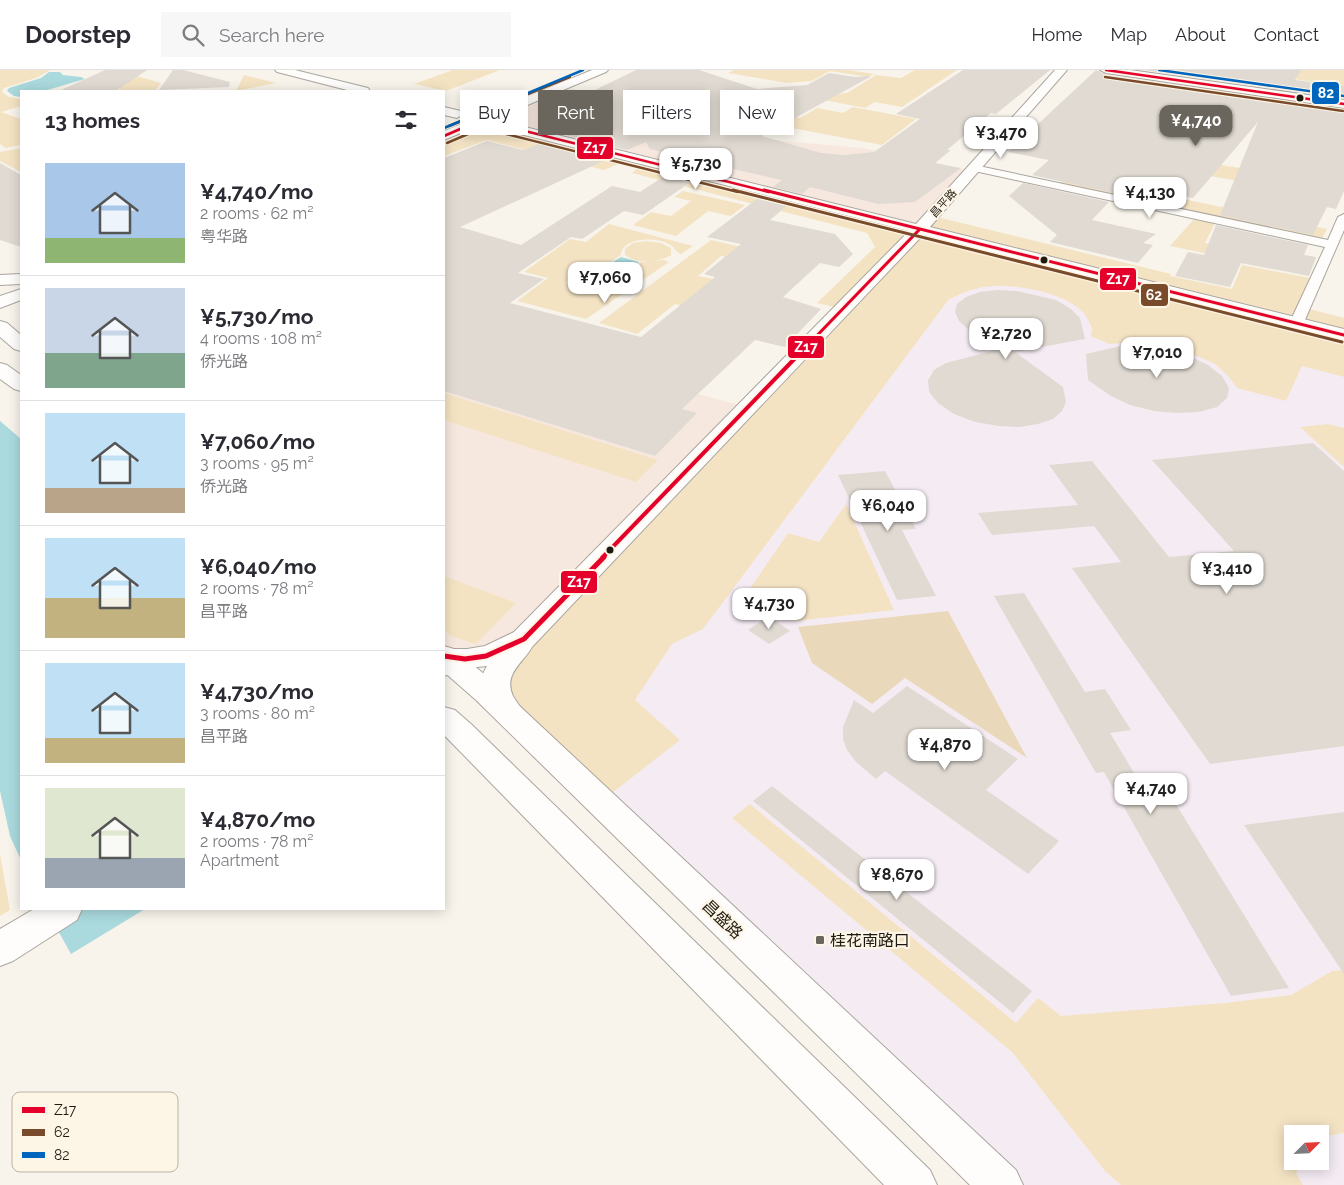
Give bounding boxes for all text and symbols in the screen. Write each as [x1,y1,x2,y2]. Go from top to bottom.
search box [161,12,511,57]
text: Doorstep [25,20,131,49]
icon: search [179,21,207,49]
text: Search here [219,24,325,46]
text: Home [1031,24,1082,45]
text: Map [1110,24,1147,45]
text: About [1175,24,1226,45]
text: Contact [1254,24,1319,45]
line badge: 82 [1311,81,1340,105]
text: 82 [1318,85,1334,101]
chip: Buy [460,90,528,135]
chip: Rent [538,90,613,135]
chip: Filters [623,90,710,135]
chip: New [720,90,794,135]
unlabelled marker [1295,93,1305,103]
pin: ¥4,740 [1155,104,1237,147]
icon: filters [392,106,420,134]
text: 13 homes [45,108,140,133]
text: ¥4,740 [1170,111,1222,130]
pin: ¥3,470 [960,116,1042,159]
text: ¥3,470 [975,123,1027,142]
line badge: Z17 [576,136,614,160]
text: Z17 [583,140,607,156]
pin: ¥5,730 [655,148,737,190]
text: ¥5,730 [670,154,722,173]
pin: ¥4,130 [1109,176,1191,219]
text: ¥4,740/mo [200,179,313,204]
icon: home [85,183,145,243]
text: ¥4,130 [1125,183,1175,202]
street label: 昌平路 [928,187,959,220]
text: 2 rooms · 62 m² [200,204,313,223]
text: 粤华路 [200,227,248,246]
unlabelled marker [1039,255,1049,265]
pin: ¥7,060 [564,262,646,304]
line badge: Z17 [1099,267,1137,291]
text: ¥7,060 [579,268,631,287]
text: Z17 [1106,271,1130,287]
line badge: 62 [1140,283,1169,307]
text: 62 [1146,287,1162,303]
text: ¥5,730/mo [200,304,313,329]
icon: home [85,308,145,368]
pin: ¥2,720 [965,318,1047,360]
text: ¥2,720 [980,324,1032,343]
text: 4 rooms · 108 m² [200,329,322,348]
line badge: Z17 [787,335,825,359]
pin: ¥7,010 [1116,336,1198,379]
text: Z17 [794,339,818,355]
text: ¥7,010 [1132,343,1182,362]
text: 侨光路 [200,352,248,371]
text: ¥7,060/mo [200,429,315,454]
icon: home [85,433,145,493]
text: 3 rooms · 95 m² [200,454,314,473]
text: 侨光路 [200,477,248,496]
pin: ¥6,040 [847,490,929,532]
text: ¥6,040 [861,496,915,515]
unlabelled marker [605,545,615,555]
pin: ¥3,410 [1186,552,1268,595]
text: ¥6,040/mo [200,554,316,579]
icon: home [85,558,145,618]
text: ¥3,410 [1202,559,1252,578]
line badge: Z17 [560,570,598,594]
text: Z17 [567,574,591,590]
text: 2 rooms · 78 m² [200,579,313,598]
pin: ¥4,730 [728,588,810,630]
text: ¥4,730 [743,594,795,613]
text: 昌平路 [200,602,248,621]
text: ¥4,730/mo [200,679,314,704]
icon: home [85,683,145,743]
text: 3 rooms · 80 m² [200,704,315,723]
text: 昌平路 [200,727,248,746]
pin: ¥4,870 [904,728,986,771]
text: ¥4,870 [919,735,971,754]
pin: ¥4,740 [1110,772,1192,815]
text: ¥4,740 [1125,779,1177,798]
text: ¥4,870/mo [200,807,315,832]
icon: home [85,808,145,868]
text: 2 rooms · 78 m² [200,832,313,851]
text: Apartment [200,851,279,870]
pin: ¥8,670 [856,858,938,901]
text: ¥8,670 [870,865,924,884]
street label: 昌盛路 [699,896,747,943]
place label: 桂花南路口 [830,931,910,950]
marker: 桂花南路口 [814,934,826,946]
legend [12,1092,178,1172]
text: Z17 [54,1102,77,1118]
text: 62 [54,1124,70,1140]
north arrow [1284,1125,1329,1170]
map controls [1284,1125,1329,1170]
text: 82 [54,1147,70,1163]

